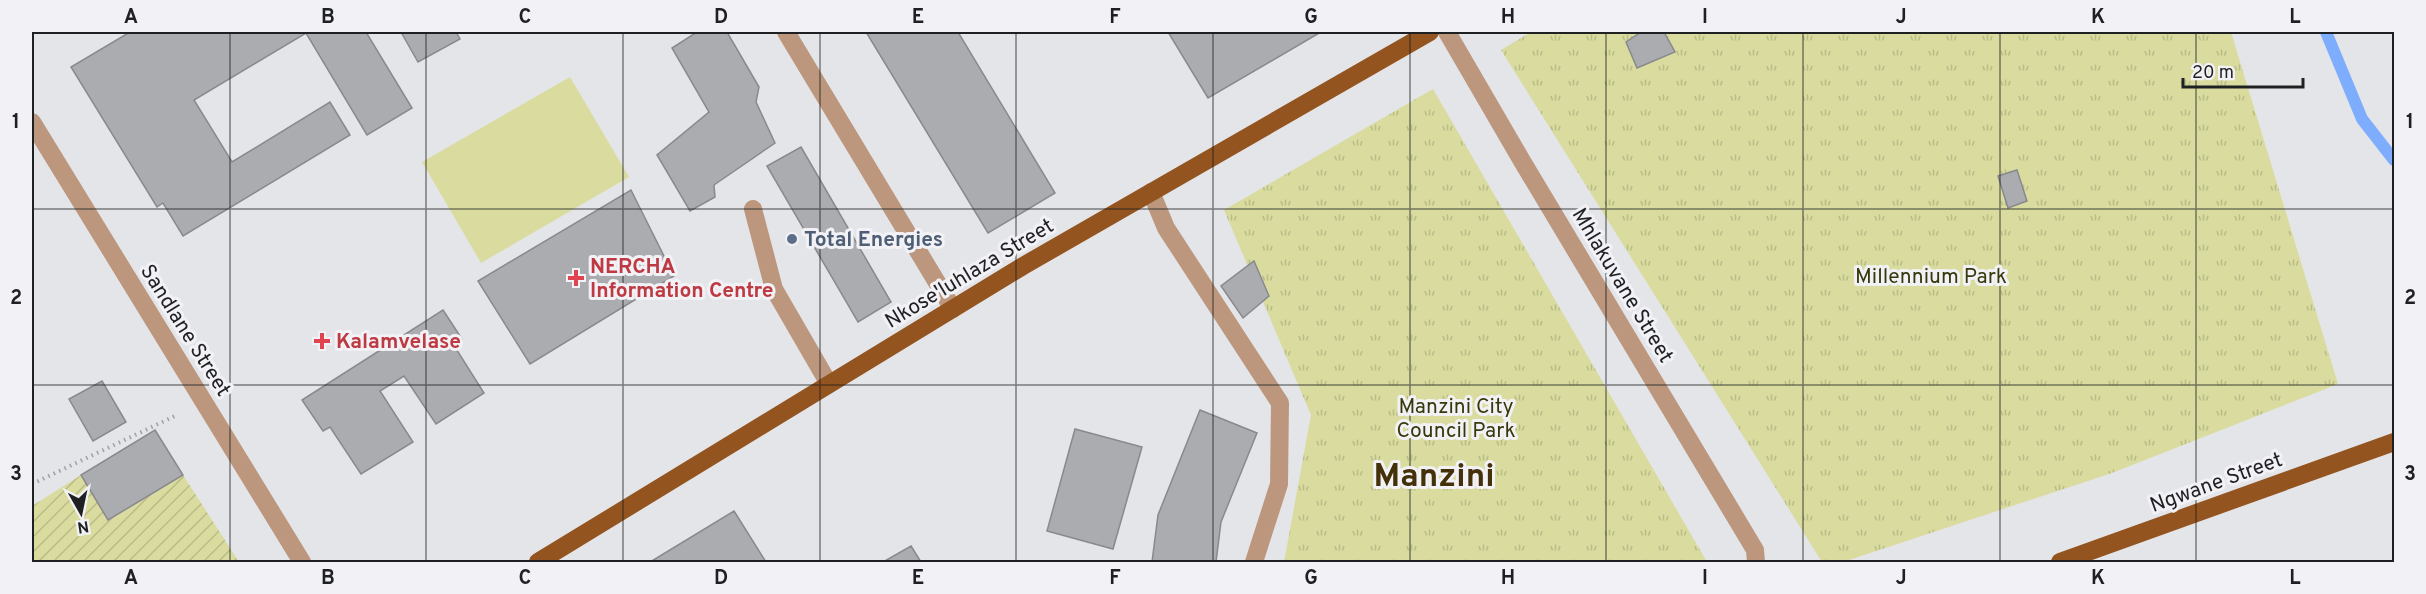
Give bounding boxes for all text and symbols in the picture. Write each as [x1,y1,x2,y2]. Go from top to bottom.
text: A [124,5,138,31]
text: B [321,5,335,31]
text: C [519,5,531,31]
text: D [714,5,728,31]
text: E [912,5,924,31]
text: F [1109,5,1121,31]
text: G [1304,5,1318,31]
text: H [1501,5,1515,31]
text: I [1702,5,1708,31]
text: J [1895,5,1907,31]
text: K [2091,5,2105,31]
text: L [2289,5,2301,31]
scale bar [2183,51,2303,89]
text: 20 m [2192,62,2234,85]
text: 1 [12,110,20,136]
text: 1 [2406,110,2414,136]
street label: Mhlakuvane Street [1565,203,1679,368]
street label: Nkose'luhlaza Street [880,213,1059,335]
place label: Total Energies [804,227,943,254]
marker: Total Energies [785,232,799,246]
place label: NERCHA Information Centre [590,254,773,305]
street label: Sandlane Street [133,260,236,402]
park label: Millennium Park [1855,264,2007,291]
marker: NERCHA Information Centre [567,269,585,287]
text: 2 [10,286,22,312]
text: 2 [2404,286,2416,312]
place label: Kalamvelase [336,329,461,356]
marker: Kalamvelase [313,332,331,350]
park label: Manzini City Council Park [1396,394,1516,445]
street label: Ngwane Street [2147,447,2286,520]
district label: Manzini [1373,457,1495,499]
text: 3 [10,462,22,488]
text: 3 [2404,462,2416,488]
north arrow [51,483,111,543]
text: N [76,515,90,537]
text: A [124,566,138,592]
text: B [321,566,335,592]
text: C [519,566,531,592]
text: D [714,566,728,592]
text: E [912,566,924,592]
text: F [1109,566,1121,592]
text: G [1304,566,1318,592]
text: H [1501,566,1515,592]
text: I [1702,566,1708,592]
text: J [1895,566,1907,592]
text: K [2091,566,2105,592]
text: L [2289,566,2301,592]

